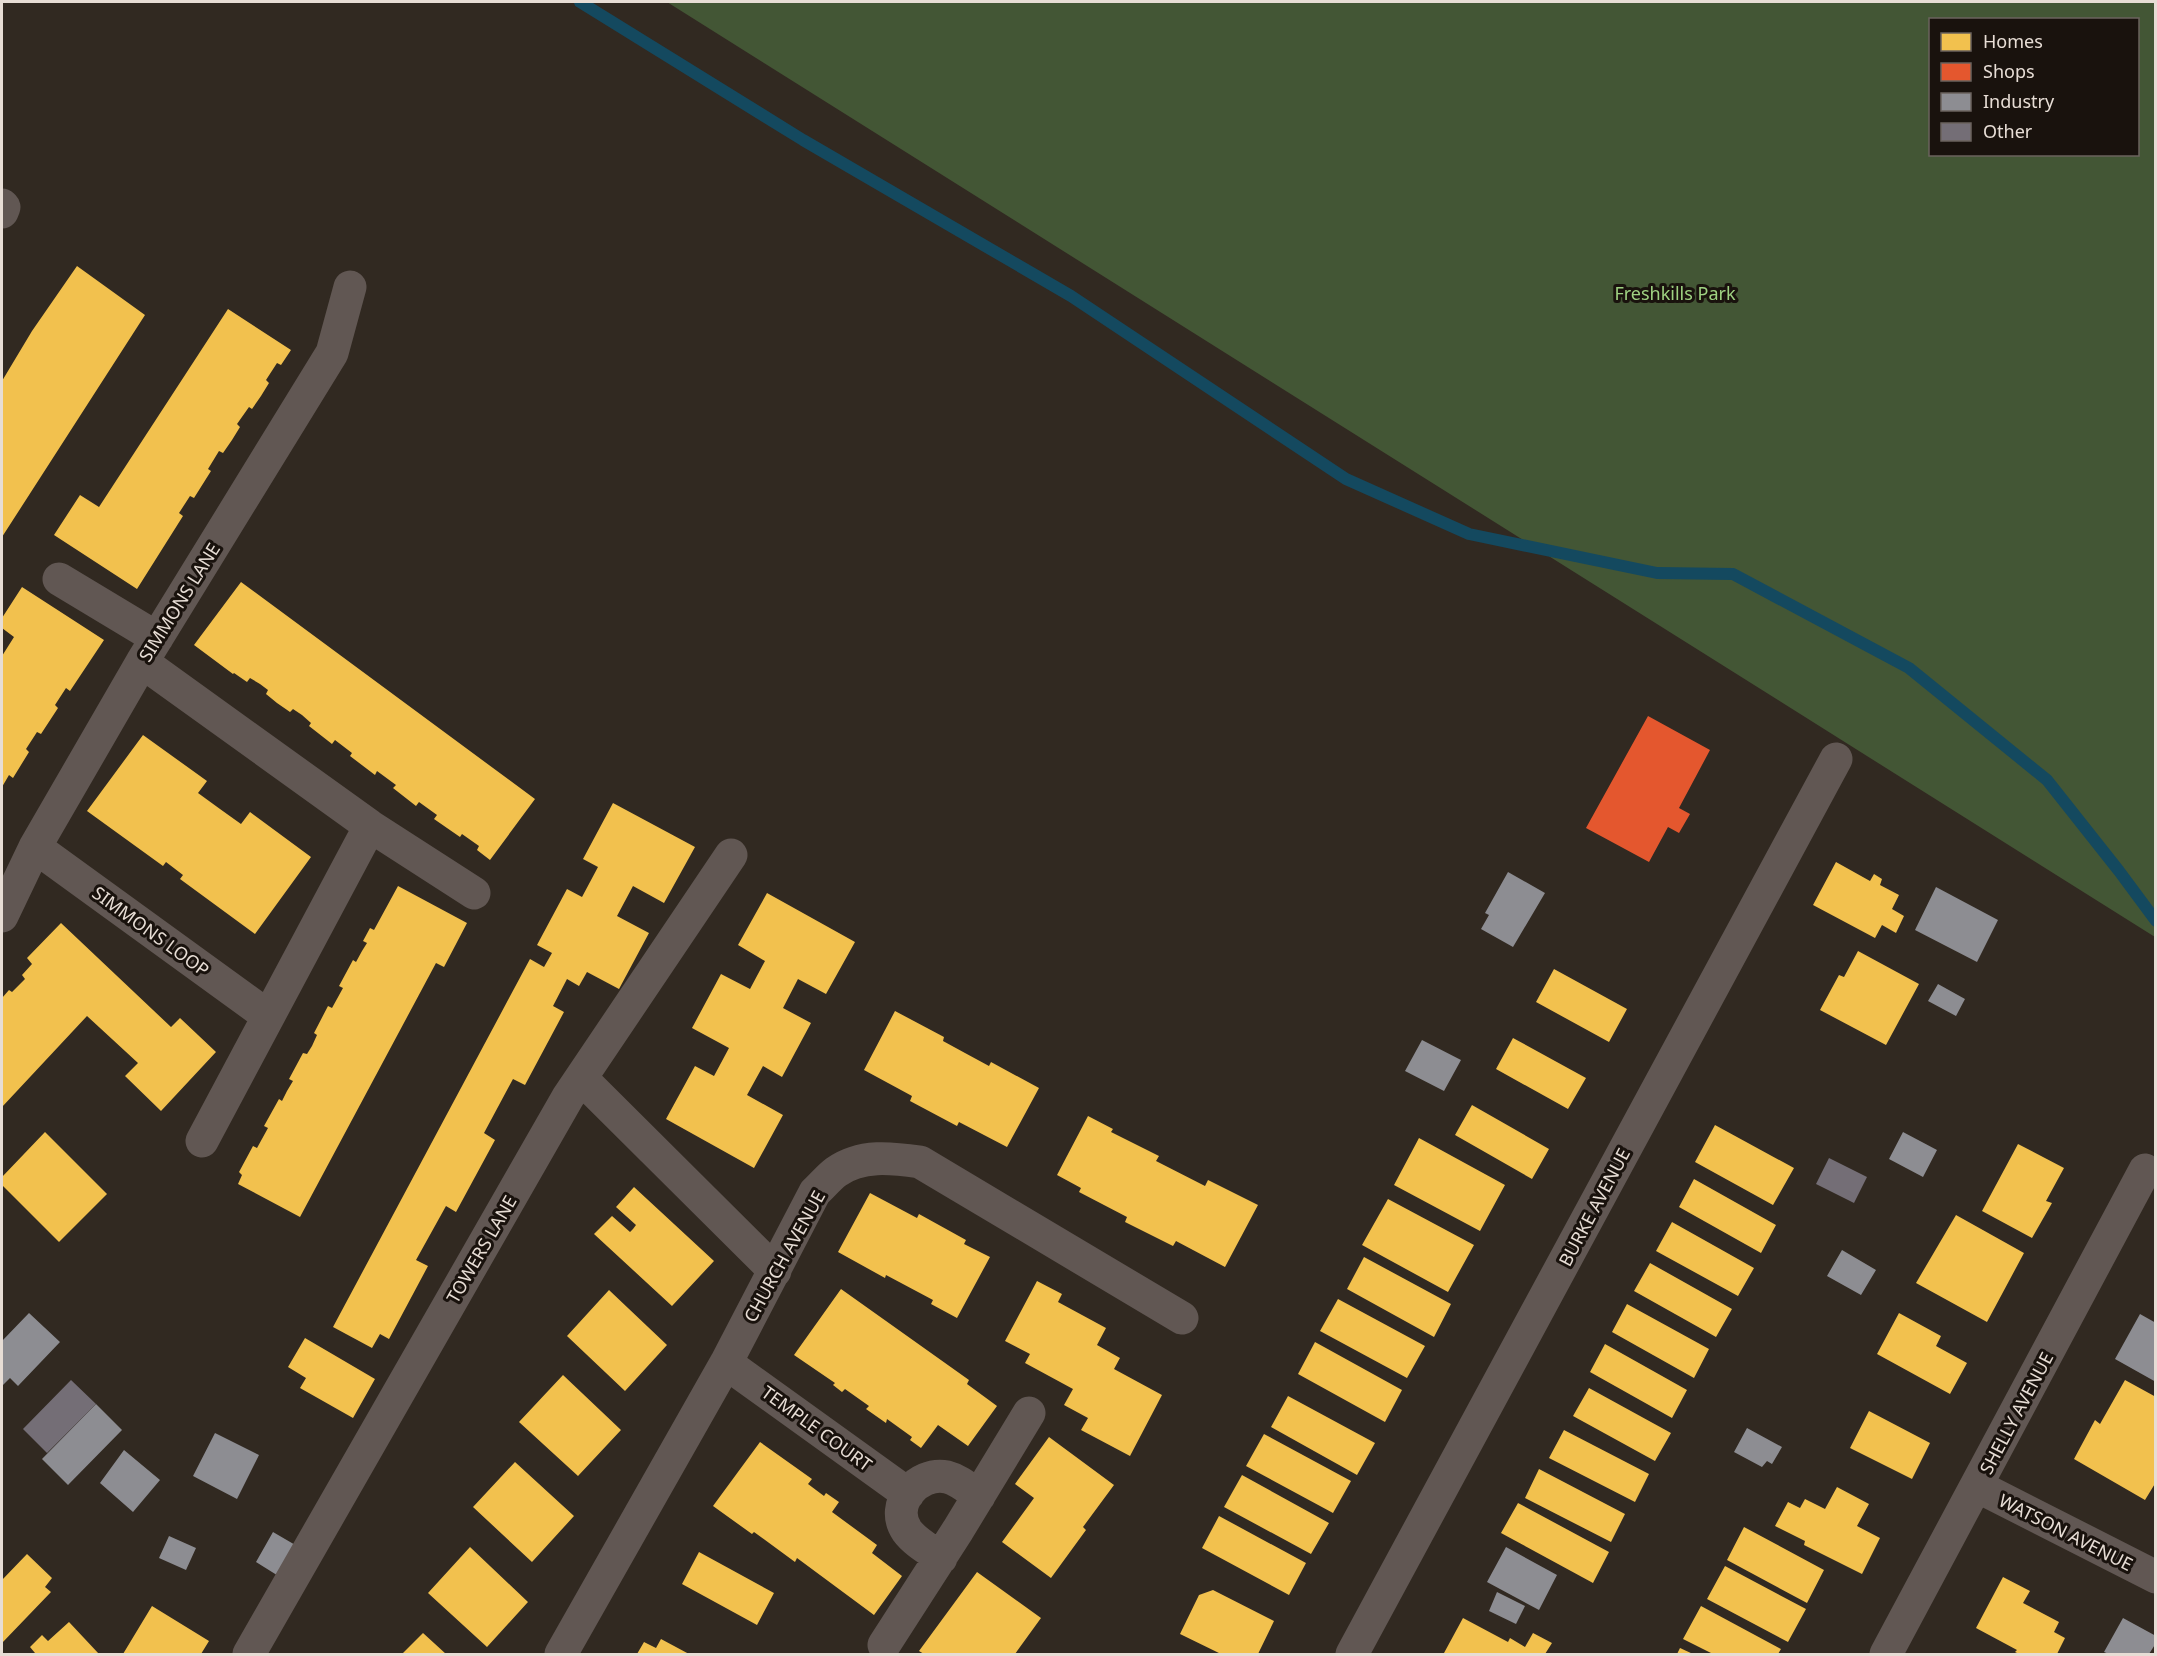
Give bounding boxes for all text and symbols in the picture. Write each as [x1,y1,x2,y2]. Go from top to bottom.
legend [1929,18,2139,156]
text: Homes [1983,29,2043,53]
text: Shops [1983,59,2035,83]
text: Industry [1983,89,2055,113]
text: Other [1983,119,2033,143]
park label: Freshkills Park [1614,281,1736,305]
street label: SIMMONS LANE [133,538,225,666]
street label: SIMMONS LOOP [88,880,214,982]
street label: BURKE AVENUE [1553,1144,1635,1270]
street label: CHURCH AVENUE [738,1186,830,1326]
street label: TOWERS LANE [440,1191,522,1307]
street label: SHELLY AVENUE [1974,1348,2058,1478]
street label: TEMPLE COURT [757,1380,877,1476]
street label: WATSON AVENUE [1995,1488,2137,1576]

